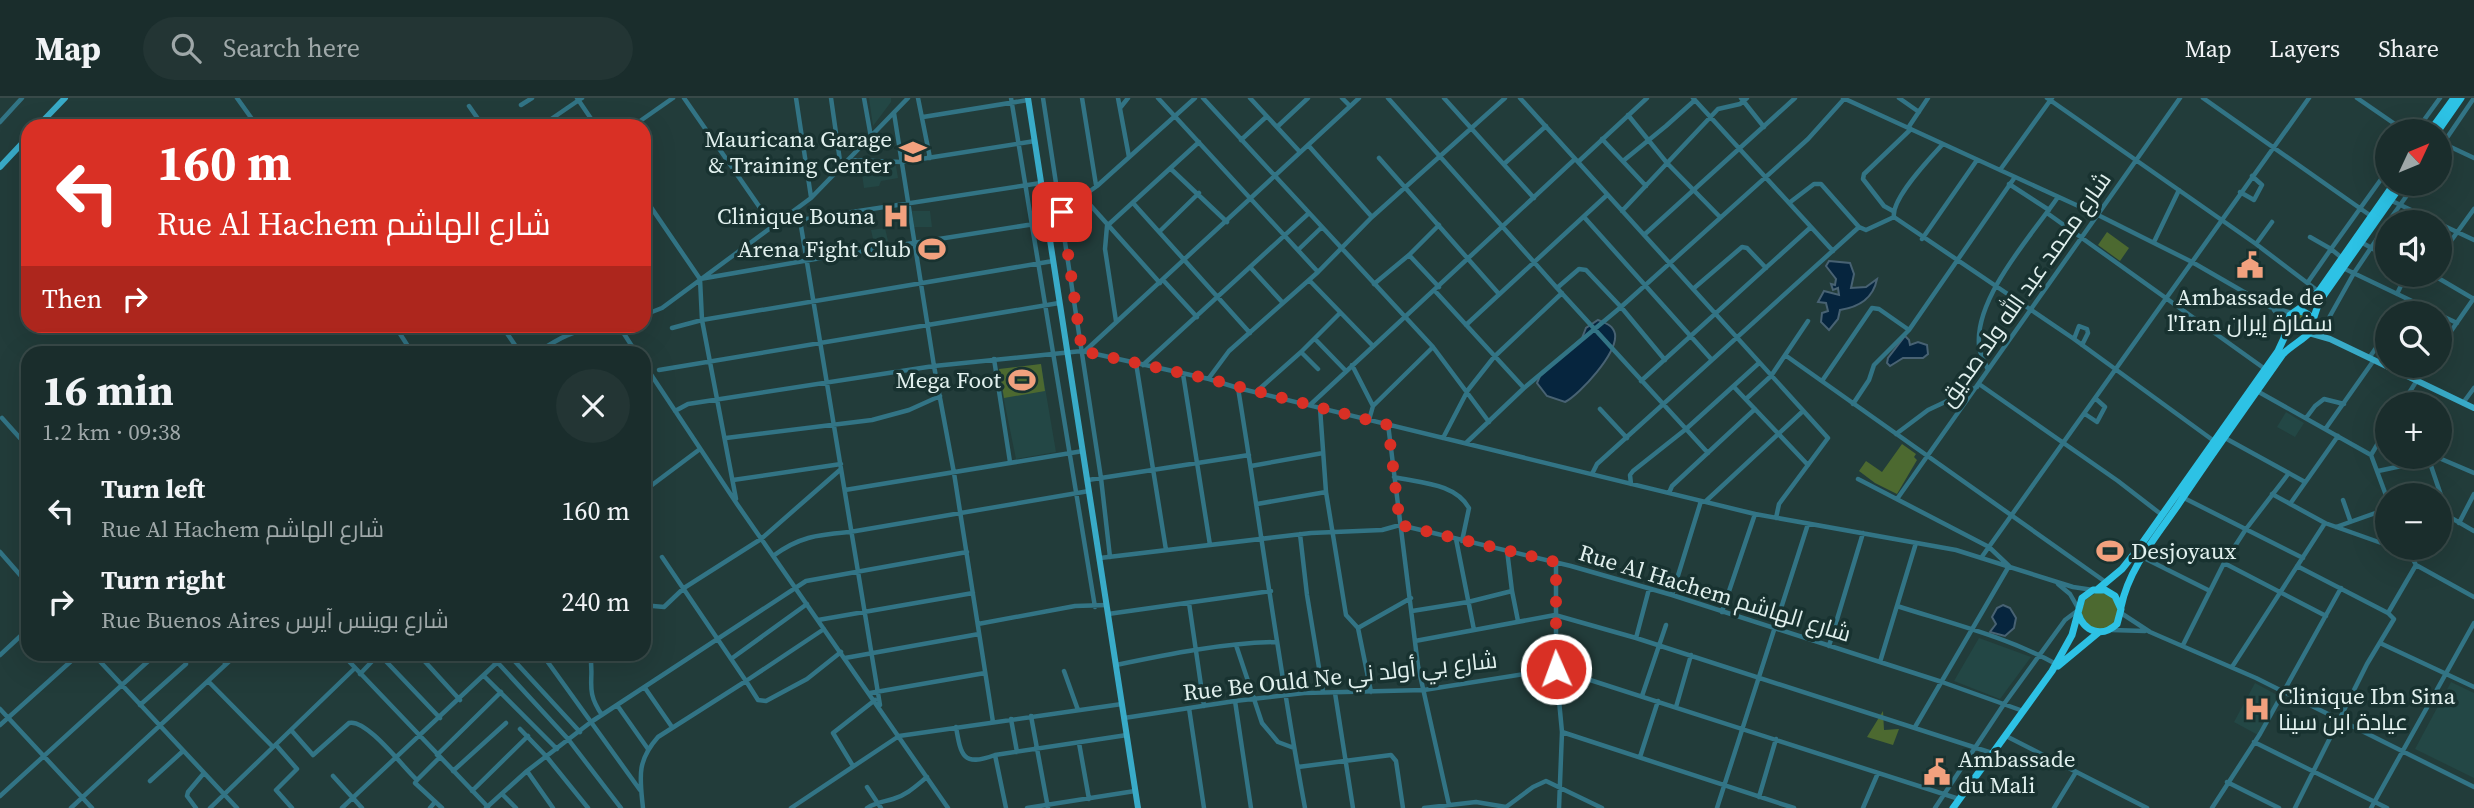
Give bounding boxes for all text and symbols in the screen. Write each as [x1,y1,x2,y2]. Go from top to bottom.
search box [143,17,633,80]
text: Map [35,26,101,71]
icon: search [167,29,205,67]
text: Search here [223,30,360,66]
text: Map [2185,32,2232,65]
text: Layers [2270,32,2340,65]
text: Share [2378,32,2439,65]
north arrow [2375,119,2452,196]
map controls [2375,119,2452,560]
place label: Mauricana Garage & Training Center [705,123,892,181]
text: 160 m [157,129,292,196]
school or university icon: Mauricana Garage & Training Center [898,137,928,167]
icon: left [42,147,133,238]
street label: شارع محمد عبد الله ولد صديق [1932,165,2118,413]
pin [1032,182,1092,242]
icon: arrive [1043,193,1081,231]
place label: Clinique Bouna [717,200,875,232]
hospital icon: Clinique Bouna [881,201,911,231]
text: Rue Al Hachem شارع الهاشم [157,202,551,246]
button: sound [2375,210,2452,287]
place label: Arena Fight Club [738,233,911,265]
sports icon: Arena Fight Club [917,234,947,264]
public building icon: Ambassade de l'Iran سفارة إيران [2235,250,2265,280]
icon: right [116,280,154,318]
text: Then [42,281,102,317]
place label: Ambassade de l'Iran سفارة إيران [2167,281,2333,339]
button: search [2375,301,2452,378]
text: 16 min [42,361,174,419]
place label: Mega Foot [896,364,1002,396]
sports icon: Mega Foot [1007,365,1037,395]
button: close [556,369,630,443]
button: + [2375,392,2452,469]
text: 1.2 km · 09:38 [42,416,181,448]
text: Turn left [101,471,205,507]
button: − [2375,483,2452,560]
icon: left [42,492,80,530]
text: 160 m [562,493,630,529]
text: Rue Al Hachem شارع الهاشم [101,513,384,545]
place label: Desjoyaux [2131,535,2236,567]
street label: Rue Al Hachem شارع الهاشم [1575,536,1855,650]
sports icon: Desjoyaux [2095,536,2125,566]
text: Turn right [101,562,225,598]
icon: right [42,583,80,621]
text: 240 m [562,584,630,620]
text: Rue Buenos Aires شارع بوينس آيرس [101,604,449,636]
position arrow [1519,632,1593,706]
street label: Rue Be Ould Ne شارع بي أولد ني [1181,644,1499,710]
place label: Clinique Ibn Sina عيادة ابن سينا [2278,680,2456,738]
hospital icon: Clinique Ibn Sina عيادة ابن سينا [2242,694,2272,724]
place label: Ambassade du Mali [1958,743,2075,801]
public building icon: Ambassade du Mali [1922,757,1952,787]

